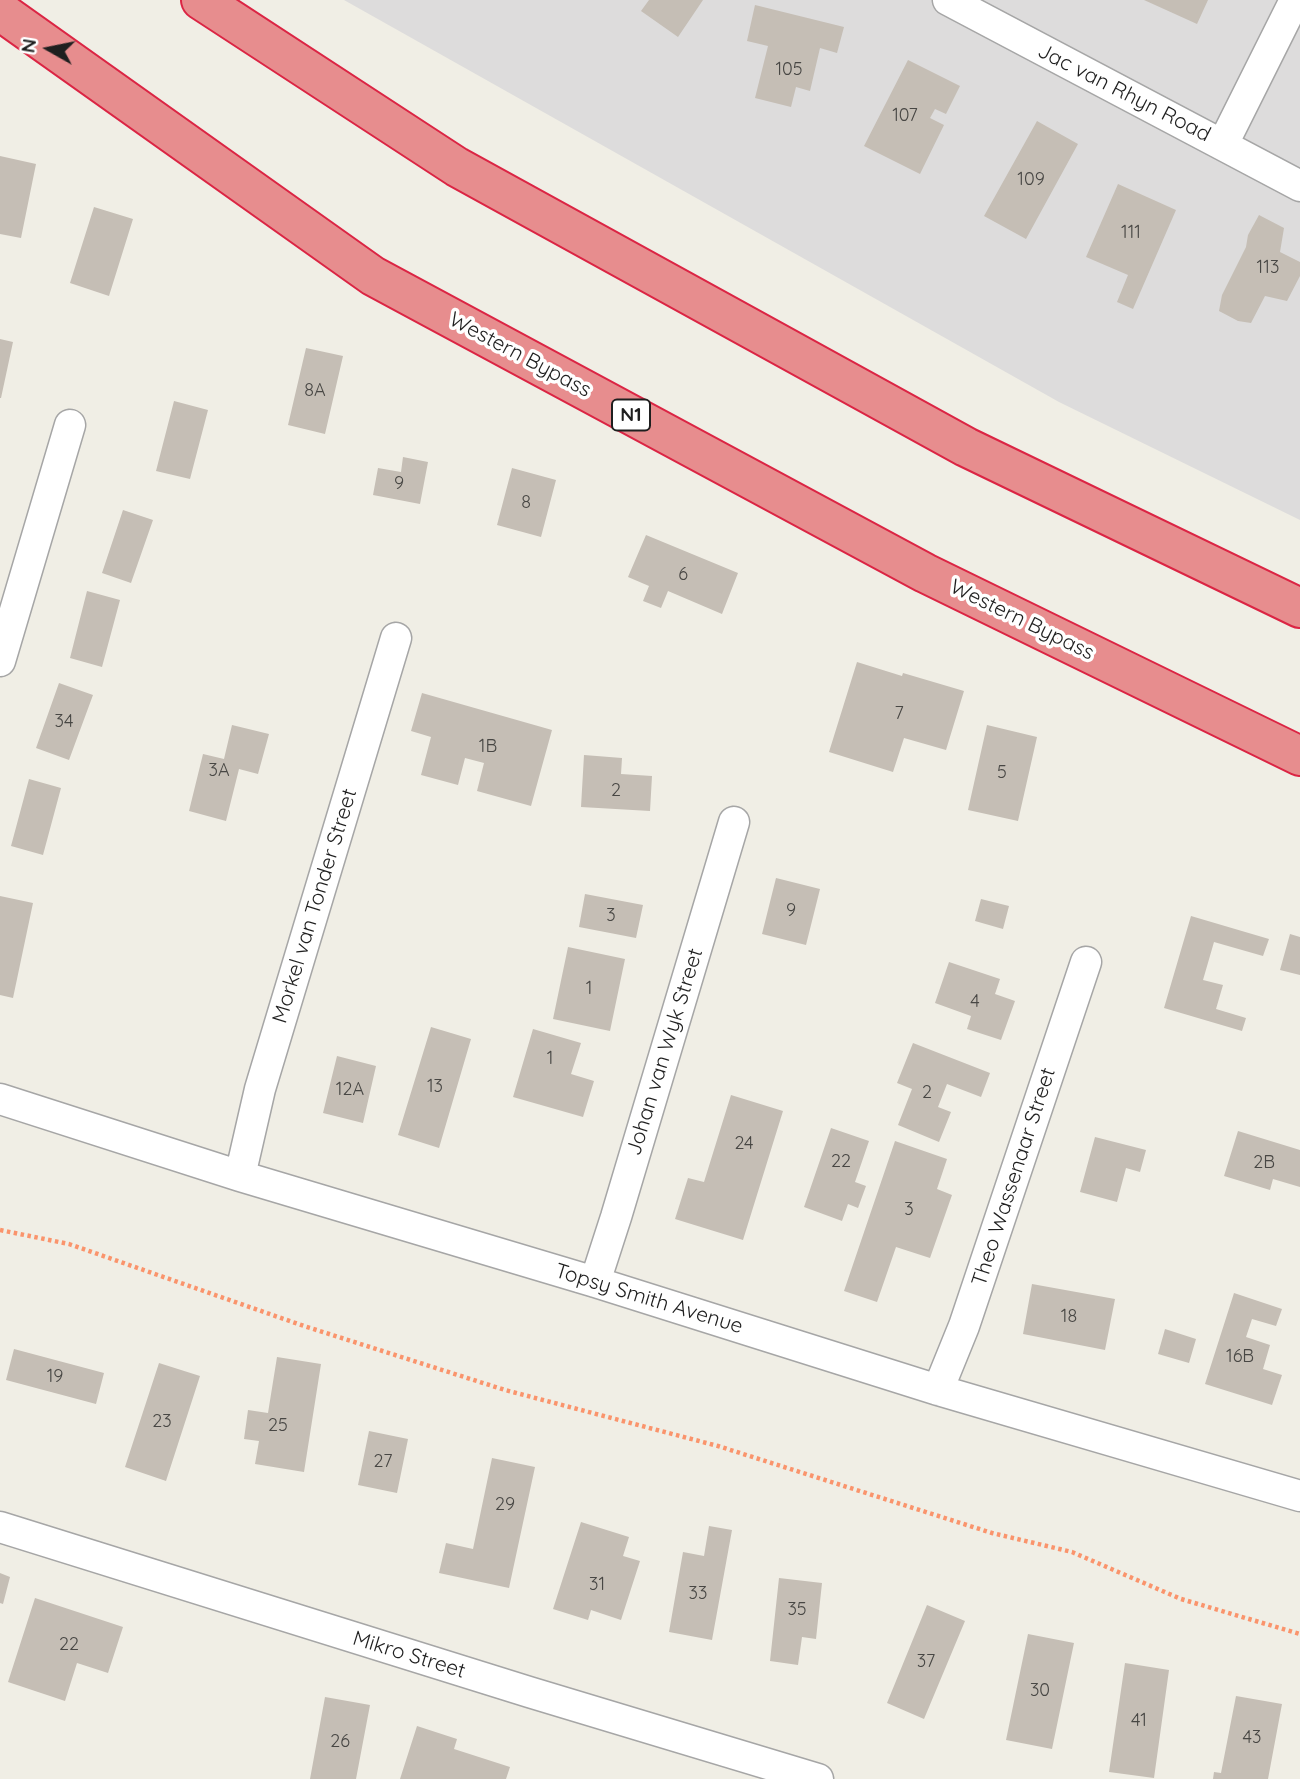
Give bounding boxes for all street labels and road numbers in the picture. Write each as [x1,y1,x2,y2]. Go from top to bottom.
street label: Jac van Rhyn Road [1033,38,1215,148]
street label: Western Bypass [445,307,595,403]
road number: N1 [612,400,650,430]
street label: Western Bypass [946,574,1098,666]
street label: Morkel van Tonder Street [267,786,363,1026]
street label: Johan van Wyk Street [621,945,709,1159]
street label: Theo Wassenaar Street [967,1065,1061,1289]
street label: Topsy Smith Avenue [552,1258,746,1340]
street label: Mikro Street [350,1626,468,1684]

